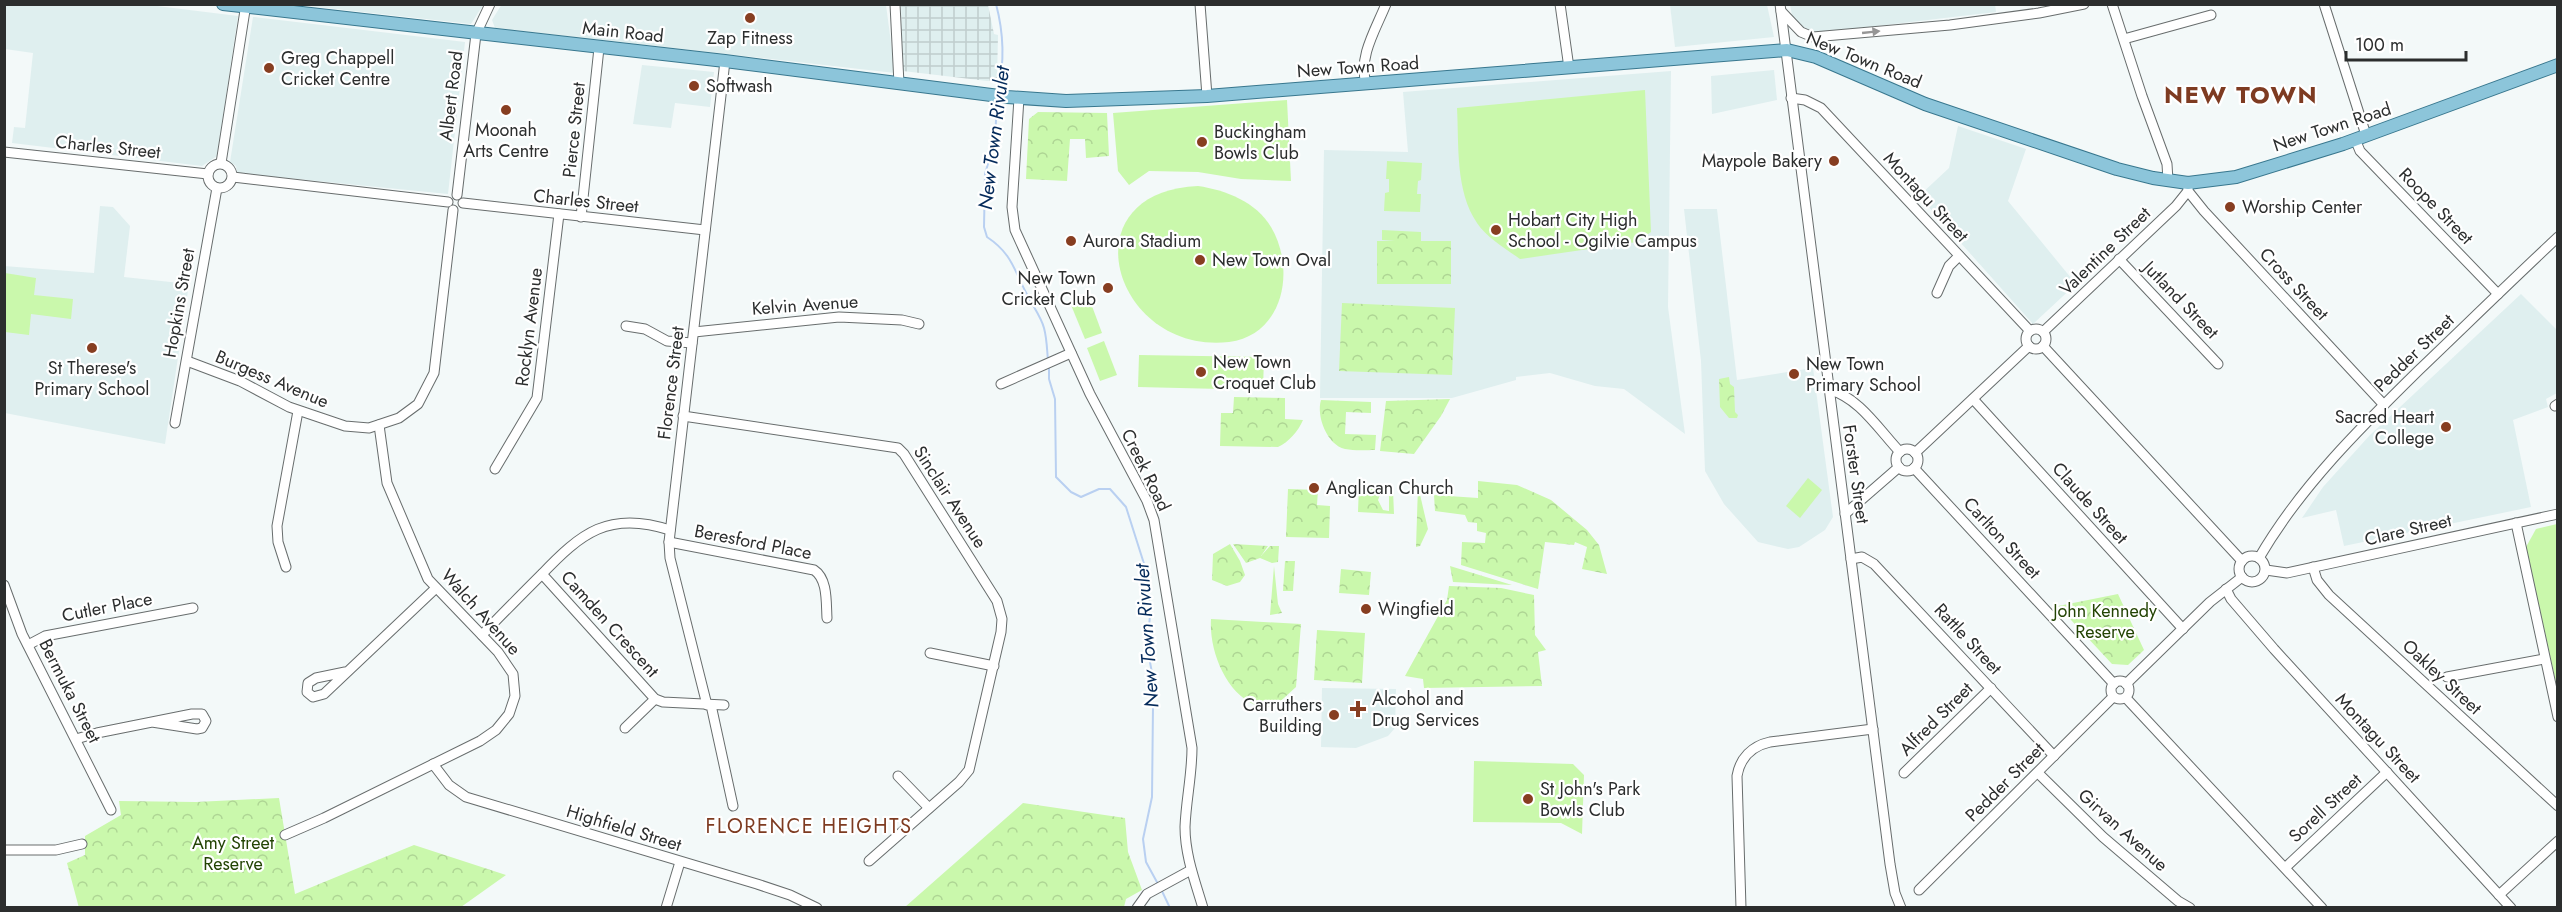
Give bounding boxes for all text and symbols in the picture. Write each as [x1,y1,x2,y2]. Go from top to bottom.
marker: Zap Fitness [743,11,757,25]
street label: Main Road [581,15,665,49]
scale bar [2346,24,2466,62]
place label: Zap Fitness [707,25,793,51]
street label: New Town Road [1802,25,1926,95]
one-way arrow [1861,27,1880,37]
text: 100 m [2355,32,2404,58]
place label: Greg Chappell Cricket Centre [281,45,394,92]
street label: Albert Road [433,50,469,142]
street label: New Town Road [1296,50,1420,84]
marker: Greg Chappell Cricket Centre [262,61,276,75]
water label: New Town Rivulet [971,63,1017,211]
place label: Softwash [706,73,773,99]
district label: NEW TOWN [2164,77,2318,112]
marker: Softwash [687,79,701,93]
street label: Pierce Street [556,80,592,179]
street label: New Town Road [2270,96,2394,158]
marker: Moonah Arts Centre [499,103,513,117]
place label: Moonah Arts Centre [463,117,549,164]
place label: Buckingham Bowls Club [1214,119,1307,166]
street label: Charles Street [54,129,163,166]
marker: Buckingham Bowls Club [1195,135,1209,149]
street label: Montagu Street [1877,146,1975,248]
place label: Maypole Bakery [1702,148,1822,174]
marker: Maypole Bakery [1827,154,1841,168]
street label: Roope Street [2393,162,2480,251]
street label: Charles Street [532,183,641,220]
place label: Worship Center [2242,194,2363,220]
street label: Valentine Street [2054,200,2157,301]
marker: Worship Center [2223,200,2237,214]
place label: Hobart City High School - Ogilvie Campus [1508,207,1697,254]
marker: Hobart City High School - Ogilvie Campus [1489,223,1503,237]
place label: Aurora Stadium [1083,228,1201,254]
marker: Aurora Stadium [1064,234,1078,248]
street label: Cross Street [2253,242,2335,327]
street label: Hopkins Street [157,246,202,360]
place label: New Town Oval [1212,247,1331,273]
marker: New Town Oval [1193,253,1207,267]
street label: Jutland Street [2136,254,2225,345]
place label: New Town Cricket Club [1001,265,1096,312]
street label: Rocklyn Avenue [509,266,549,388]
marker: New Town Cricket Club [1101,281,1115,295]
street label: Kelvin Avenue [751,288,859,322]
street label: Pedder Street [2368,307,2461,398]
street label: Florence Street [651,324,691,441]
marker: St Therese's Primary School [85,341,99,355]
street label: Burgess Avenue [211,343,333,415]
place label: New Town Croquet Club [1213,349,1316,396]
place label: New Town Primary School [1806,351,1921,398]
place label: St Therese's Primary School [35,355,149,402]
marker: New Town Croquet Club [1194,365,1208,379]
marker: New Town Primary School [1787,367,1801,381]
place label: Sacred Heart College [2335,404,2435,451]
marker: Sacred Heart College [2439,420,2453,434]
street label: Forster Street [1836,423,1876,526]
street label: Creek Road [1115,424,1177,516]
street label: Sinclair Avenue [907,441,993,553]
street label: Claude Street [2046,456,2134,550]
place label: Anglican Church [1326,475,1454,501]
marker: Anglican Church [1307,481,1321,495]
street label: Carlton Street [1957,491,2047,585]
street label: Clare Street [2362,507,2455,553]
street label: Beresford Place [692,518,814,566]
water label: New Town Rivulet [1127,562,1167,709]
street label: Walch Avenue [435,563,527,661]
street label: Camden Crescent [555,565,666,684]
street label: Cutler Place [60,585,154,629]
place label: Wingfield [1378,596,1454,622]
street label: Rattle Street [1928,598,2008,681]
park label: John Kennedy Reserve [2051,598,2157,645]
marker: Wingfield [1359,602,1373,616]
street label: Oakley Street [2396,633,2488,721]
street label: Bermuka Street [33,634,108,748]
street label: Alfred Street [1893,676,1979,762]
place label: Alcohol and Drug Services [1372,686,1479,733]
street label: Montagu Street [2329,687,2427,789]
place label: Carruthers Building [1243,692,1322,739]
marker: Alcohol and Drug Services [1349,700,1367,718]
marker: Carruthers Building [1327,708,1341,722]
street label: Pedder Street [1959,736,2051,828]
street label: Sorell Street [2283,767,2368,849]
place label: St John's Park Bowls Club [1540,776,1640,823]
street label: Girvan Avenue [2072,783,2174,877]
marker: St John's Park Bowls Club [1521,792,1535,806]
street label: Highfield Street [563,798,685,858]
district label: FLORENCE HEIGHTS [706,812,912,841]
park label: Amy Street Reserve [192,830,275,877]

